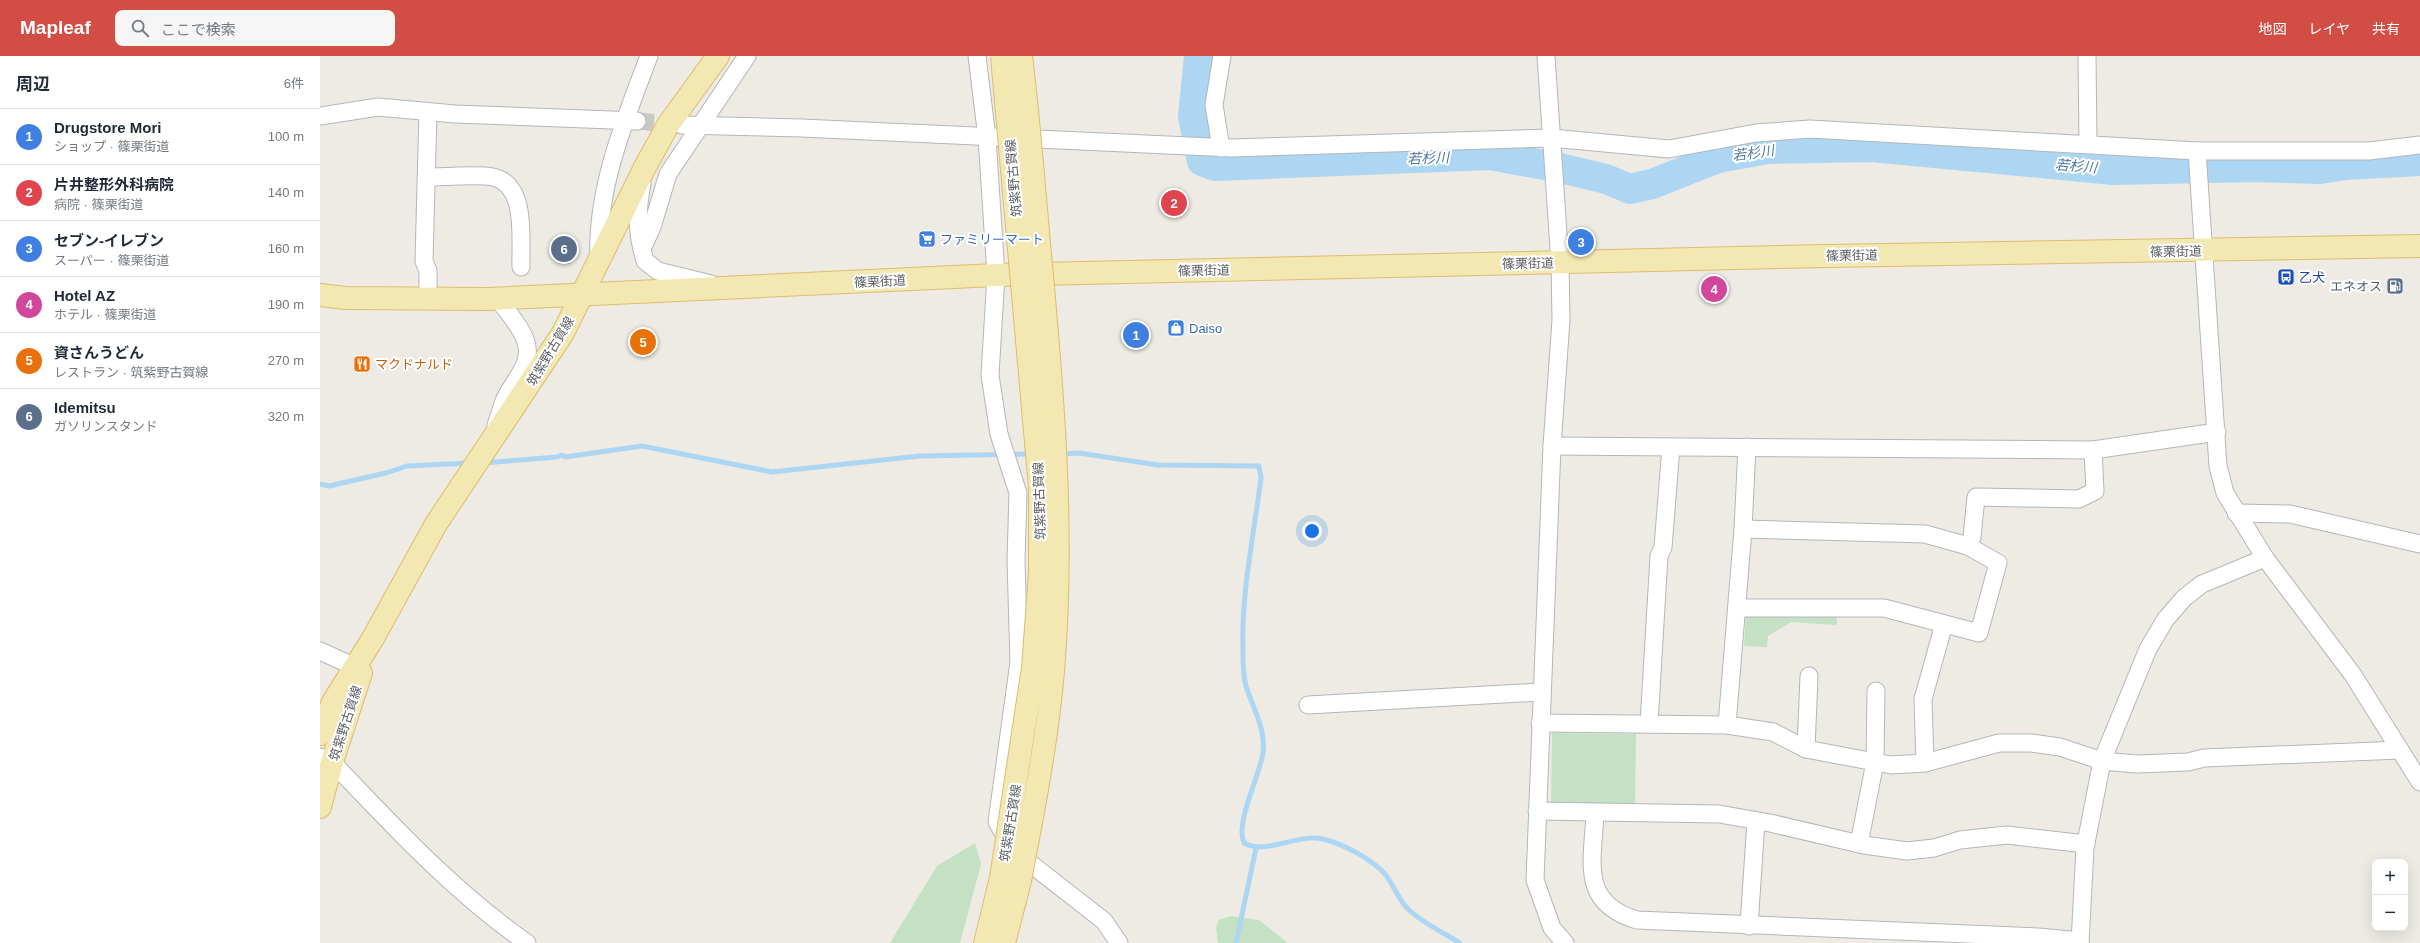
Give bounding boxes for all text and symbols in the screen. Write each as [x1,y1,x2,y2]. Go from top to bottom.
search box [115,10,395,46]
text: Mapleaf [20,17,91,38]
icon: search [129,17,151,39]
text: ここで検索 [161,21,236,38]
text: 地図 [2258,21,2286,37]
text: レイヤ [2308,21,2350,37]
text: 共有 [2372,21,2400,37]
text: 周辺 [16,75,50,94]
text: 6件 [284,76,304,91]
text: Drugstore Mori [54,119,162,136]
text: 1 [25,129,33,144]
text: 100 m [268,129,304,144]
street label: 筑紫野古賀線 [1003,138,1024,217]
text: ショップ · 篠栗街道 [54,139,170,154]
water label: 若杉川 [1731,142,1777,164]
water label: 若杉川 [1407,149,1451,167]
water label: 若杉川 [2054,156,2100,176]
text: 片井整形外科病院 [54,176,174,193]
text: 2 [25,185,33,200]
text: 140 m [268,185,304,200]
pin: 2 [1161,188,1187,218]
text: 病院 · 篠栗街道 [54,197,144,212]
pin: 3 [1568,227,1594,257]
supermarket icon: ファミリーマート [917,229,937,249]
text: セブン-イレブン [54,232,164,249]
place label: ファミリーマート [940,232,1044,247]
pin: 6 [551,234,577,264]
text: 3 [25,241,33,256]
text: 160 m [268,241,304,256]
street label: 篠栗街道 [2150,244,2202,259]
street label: 篠栗街道 [1826,248,1878,263]
text: スーパー · 篠栗街道 [54,253,169,268]
street label: 篠栗街道 [1502,256,1554,271]
street label: 篠栗街道 [1178,263,1230,278]
bus stop icon: 乙犬 [2276,267,2296,287]
place label: 乙犬 [2299,270,2325,285]
street label: 篠栗街道 [854,273,906,290]
pin: 4 [1701,274,1727,304]
fuel station icon: エネオス [2385,276,2405,296]
place label: エネオス [2330,279,2382,294]
text: Hotel AZ [54,287,115,304]
text: 4 [25,297,33,312]
text: 190 m [268,297,304,312]
text: ホテル · 篠栗街道 [54,307,157,322]
street label: 筑紫野古賀線 [524,314,577,389]
shop icon: Daiso [1166,318,1186,338]
pin: 1 [1123,320,1149,350]
place label: Daiso [1189,321,1222,336]
pin: 5 [630,327,656,357]
text: 資さんうどん [54,344,144,361]
text: 5 [25,353,33,368]
text: 270 m [268,353,304,368]
restaurant icon: マクドナルド [352,354,372,374]
place label: マクドナルド [375,357,453,372]
text: レストラン · 筑紫野古賀線 [54,365,209,380]
text: Idemitsu [54,399,116,416]
text: 6 [25,409,33,424]
text: 320 m [268,409,304,424]
text: ガソリンスタンド [54,419,158,434]
street label: 筑紫野古賀線 [1031,462,1048,540]
your location [1302,521,1322,541]
street label: 筑紫野古賀線 [326,684,365,763]
street label: 筑紫野古賀線 [997,783,1024,863]
map controls [2372,859,2408,931]
button: + [2372,859,2408,895]
button: − [2372,895,2408,931]

